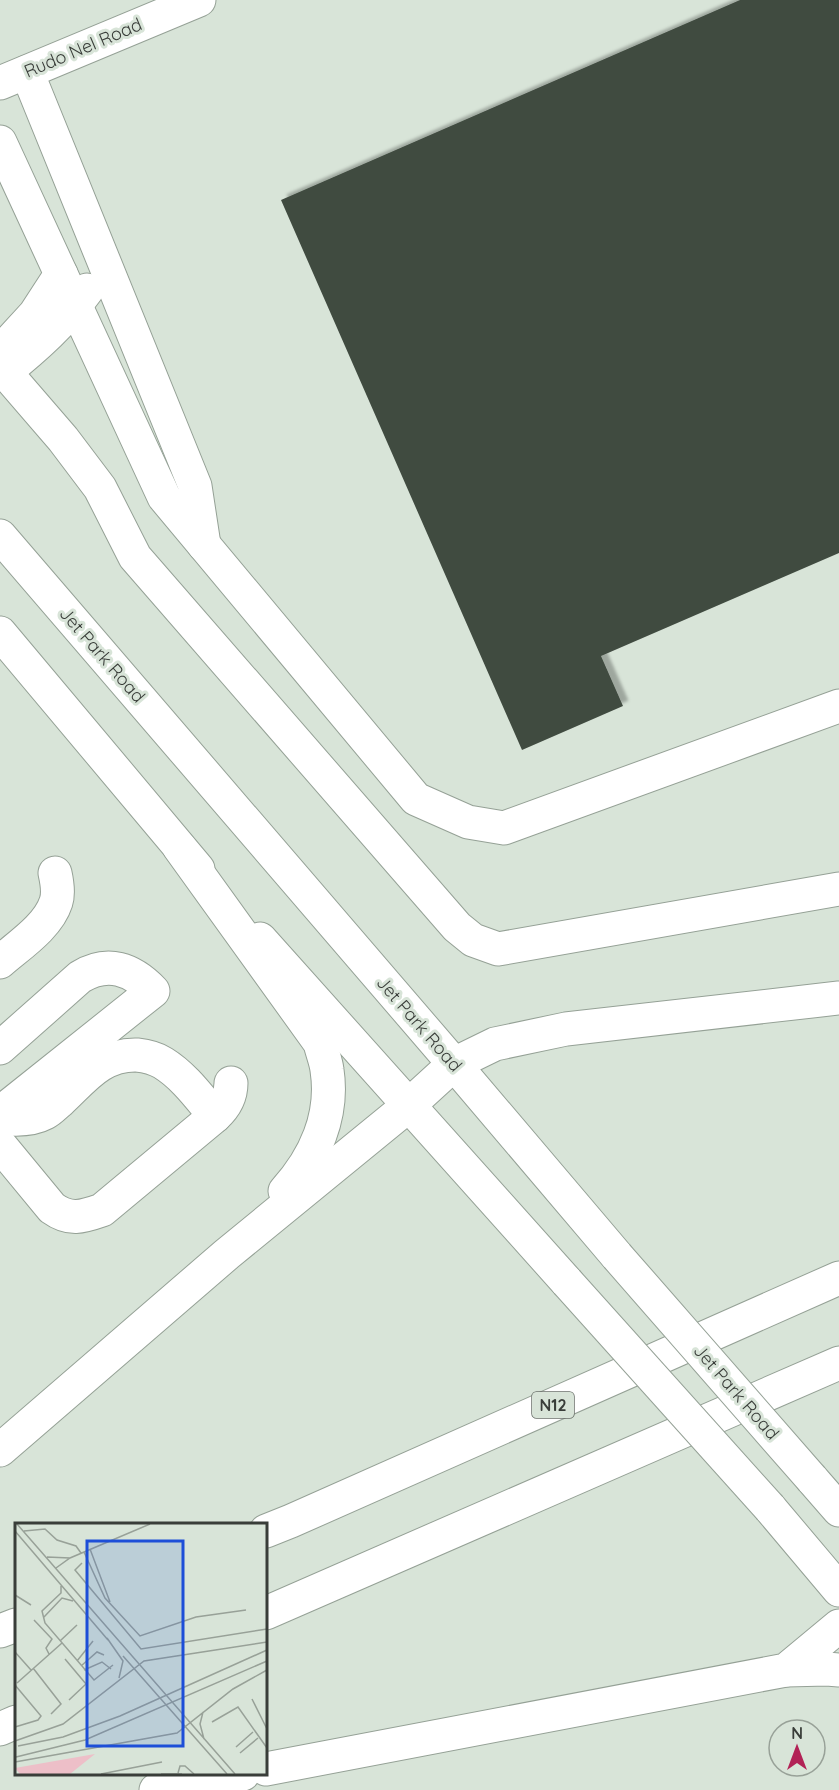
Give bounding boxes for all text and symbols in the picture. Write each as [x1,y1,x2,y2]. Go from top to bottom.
street label: Rudo Nel Road [20,12,145,83]
street label: Jet Park Road [55,602,150,707]
street label: Jet Park Road [372,971,467,1076]
street label: Jet Park Road [689,1339,784,1444]
road number: N12 [532,1392,574,1418]
inset map [15,1523,267,1775]
north arrow [767,1718,827,1778]
text: N [791,1723,803,1743]

